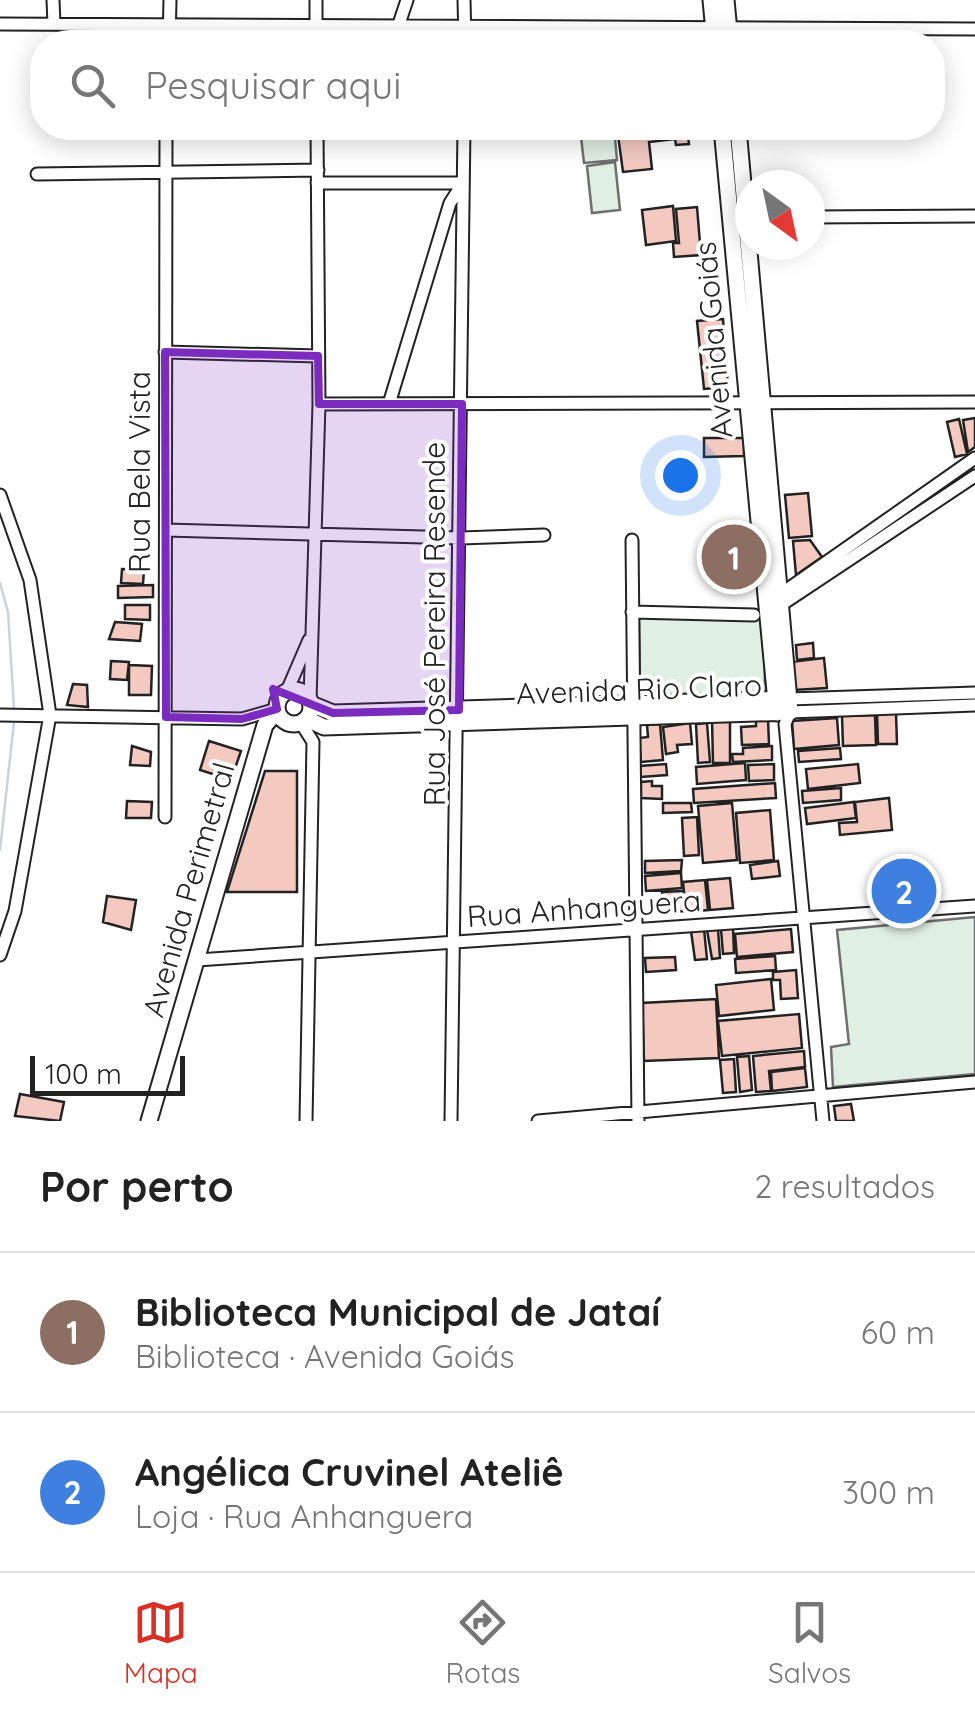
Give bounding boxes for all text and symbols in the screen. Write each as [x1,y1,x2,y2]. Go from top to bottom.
search box [30,30,945,140]
icon: search [65,58,120,113]
text: Pesquisar aqui [145,61,401,109]
north arrow [735,170,825,260]
street label: Avenida Goiás [685,240,741,440]
street label: Rua Bela Vista [120,371,158,573]
street label: Rua José Pereira Resende [415,442,453,806]
your location [655,450,706,501]
pin: 1 [702,520,766,594]
street label: Avenida Rio Claro [515,666,763,712]
street label: Avenida Perimetral [134,758,243,1021]
pin: 2 [872,854,936,928]
street label: Rua Anhanguera [466,881,702,935]
scale bar [30,1051,185,1096]
text: 100 m [45,1056,122,1091]
text: Por perto [40,1160,234,1213]
text: 2 resultados [754,1166,935,1206]
text: Biblioteca Municipal de Jataí [135,1288,660,1336]
text: 1 [66,1312,79,1352]
text: 60 m [861,1312,935,1352]
text: Biblioteca · Avenida Goiás [135,1336,514,1376]
text: Angélica Cruvinel Ateliê [135,1448,564,1496]
text: 2 [63,1472,82,1512]
text: 300 m [842,1472,935,1512]
text: Loja · Rua Anhanguera [135,1496,473,1536]
tab: Mapa [124,1595,198,1690]
tab: Rotas [445,1595,521,1690]
tab: Salvos [768,1595,851,1690]

